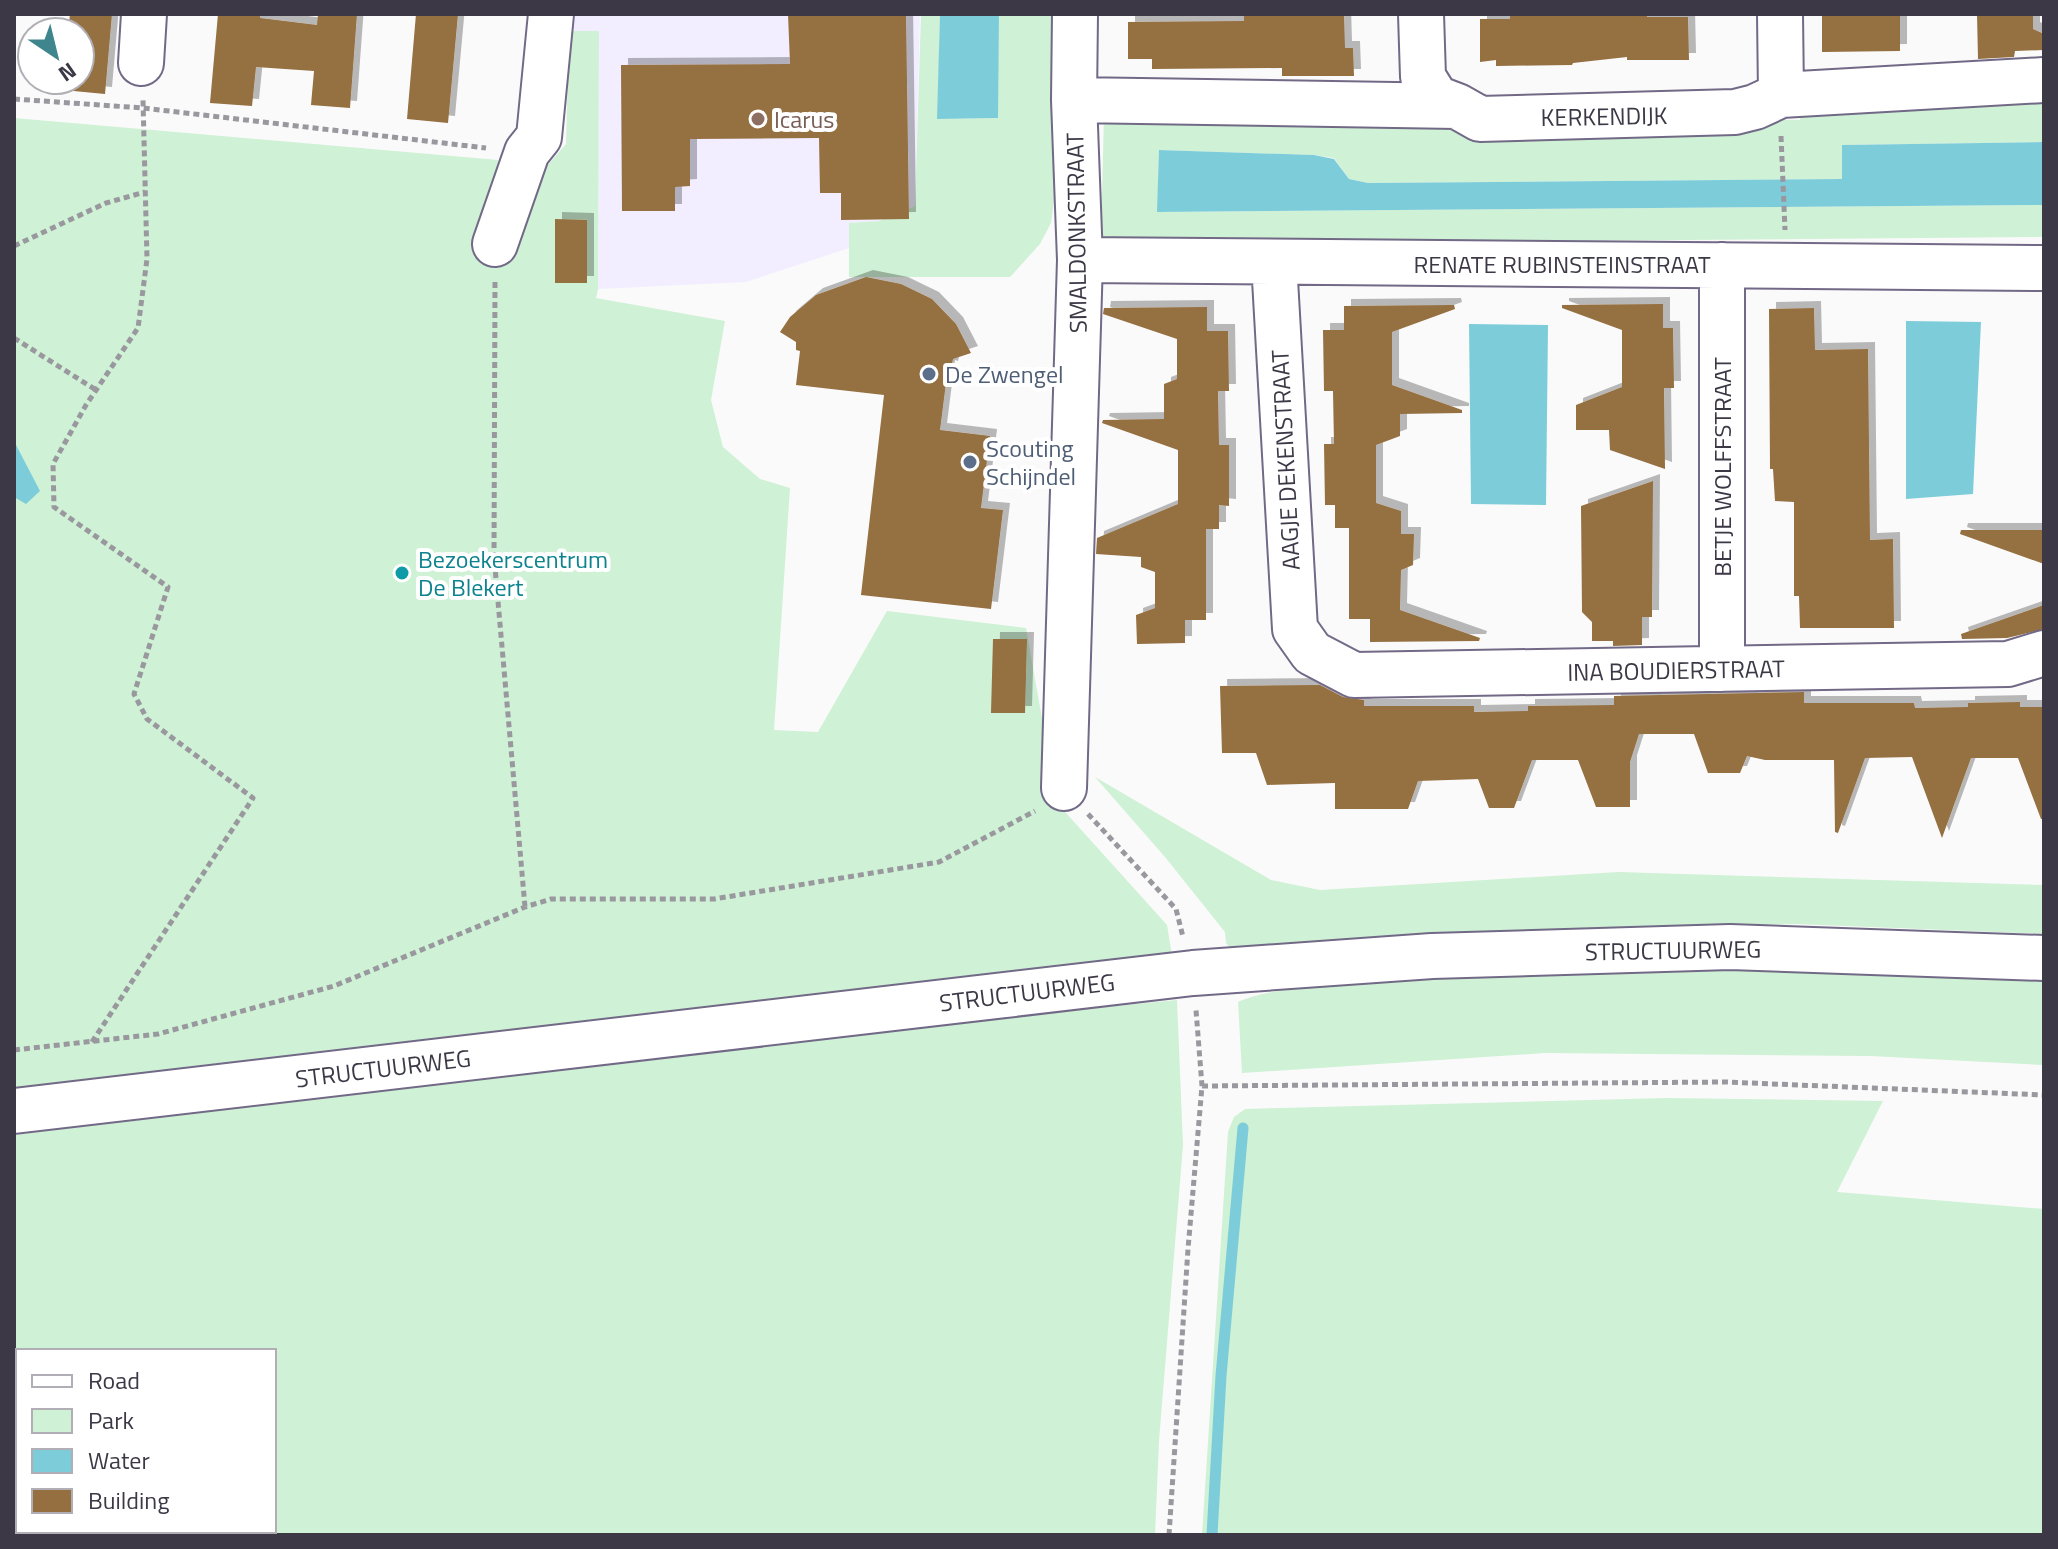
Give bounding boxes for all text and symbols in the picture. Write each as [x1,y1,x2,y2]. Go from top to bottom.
north arrow [16,16,96,96]
text: N [51,54,83,91]
street label: KERKENDIJK [1540,97,1668,135]
place label: Icarus [774,101,834,137]
marker: Icarus [749,110,767,128]
street label: SMALDONKSTRAAT [1056,132,1096,334]
street label: RENATE RUBINSTEINSTRAAT [1413,246,1711,282]
street label: AAGJE DEKENSTRAAT [1261,349,1309,571]
place label: De Zwengel [945,356,1064,392]
street label: BETJE WOLFFSTRAAT [1704,357,1740,577]
marker: De Zwengel [920,365,938,383]
place label: Scouting Schijndel [986,430,1076,494]
marker: Scouting Schijndel [961,453,979,471]
place label: Bezoekerscentrum De Blekert [418,541,608,605]
marker: Bezoekerscentrum De Blekert [393,564,411,582]
street label: INA BOUDIERSTRAAT [1567,650,1785,690]
street label: STRUCTUURWEG [1585,930,1761,970]
street label: STRUCTUURWEG [937,963,1117,1021]
street label: STRUCTUURWEG [293,1039,473,1097]
legend [16,1349,276,1533]
text: Road [88,1362,140,1398]
text: Park [88,1402,134,1438]
text: Water [88,1442,150,1478]
text: Building [88,1482,170,1518]

